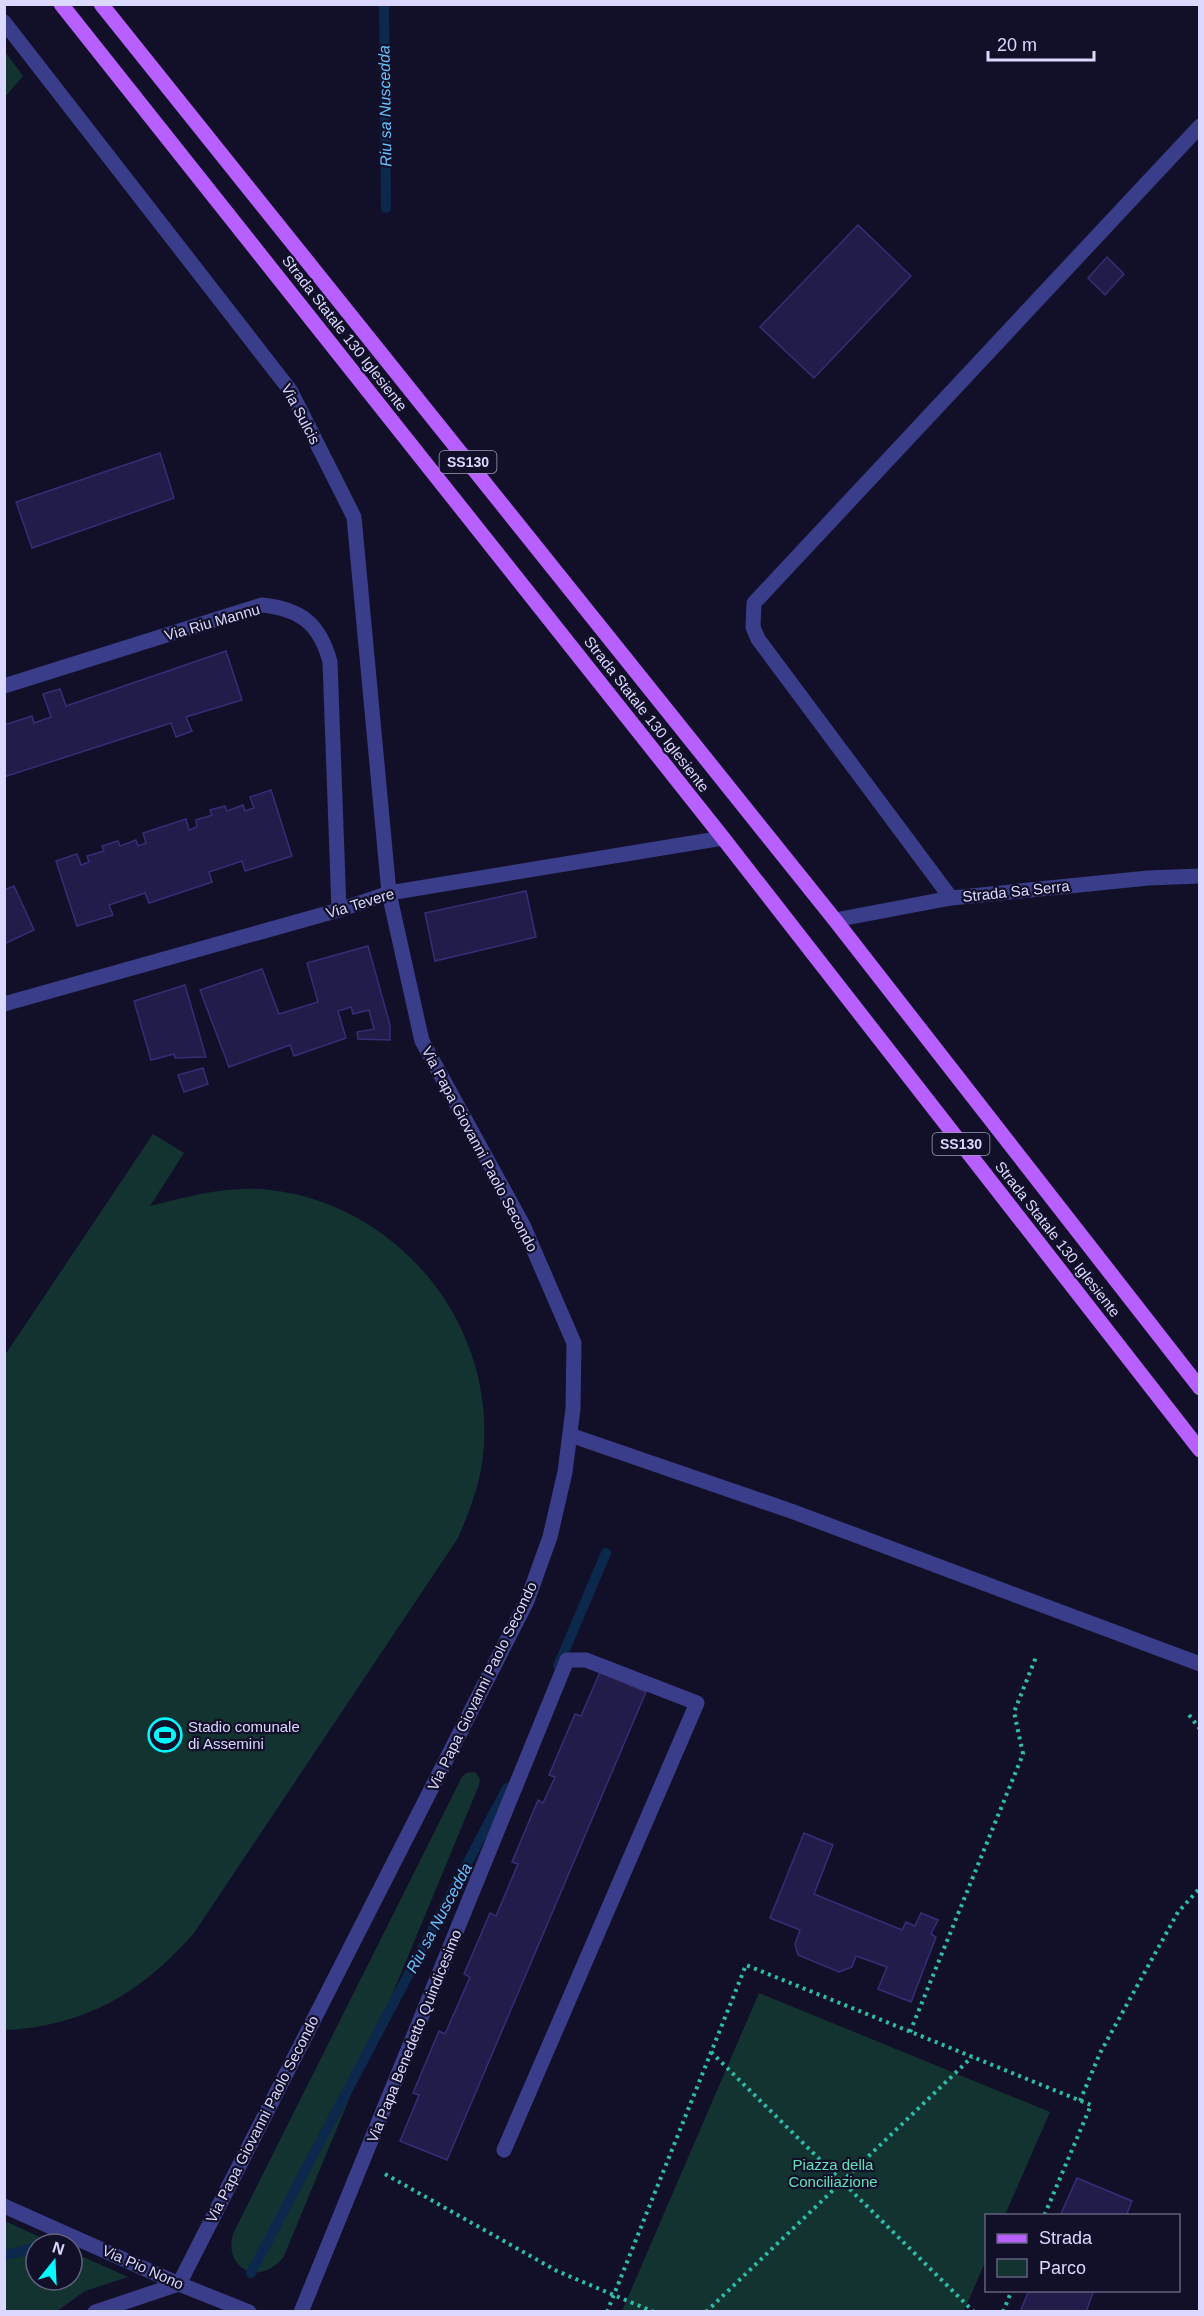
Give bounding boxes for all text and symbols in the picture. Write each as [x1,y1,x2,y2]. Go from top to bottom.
scale bar [988,24,1094,62]
text: 20 m [997,35,1037,55]
water label: Riu sa Nuscedda [375,45,395,167]
street label: Strada Statale 130 Iglesiente [279,252,411,414]
street label: Via Sulcis [278,381,324,447]
road number: SS130 [440,451,496,473]
street label: Via Riu Mannu [162,600,262,644]
street label: Strada Statale 130 Iglesiente [581,633,713,795]
street label: Strada Sa Serra [962,877,1071,905]
street label: Via Tevere [324,885,396,921]
street label: Via Papa Giovanni Paolo Secondo [419,1044,541,1254]
road number: SS130 [932,1133,990,1155]
street label: Strada Statale 130 Iglesiente [992,1158,1124,1320]
street label: Via Papa Giovanni Paolo Secondo [424,1579,540,1793]
sports icon: Stadio comunale di Assemini [147,1717,183,1753]
place label: Stadio comunale di Assemini [188,1718,300,1752]
water label: Riu sa Nuscedda [403,1860,475,1976]
street label: Via Papa Benedetto Quindicesimo [363,1927,465,2145]
street label: Via Papa Giovanni Paolo Secondo [202,2013,322,2225]
park label: Piazza della Conciliazione [788,2156,878,2190]
legend [985,2214,1180,2292]
text: Strada [1039,2228,1093,2248]
north arrow [24,2232,84,2292]
text: N [50,2238,67,2258]
street label: Via Pio Nono [100,2241,186,2293]
text: Parco [1039,2258,1086,2278]

